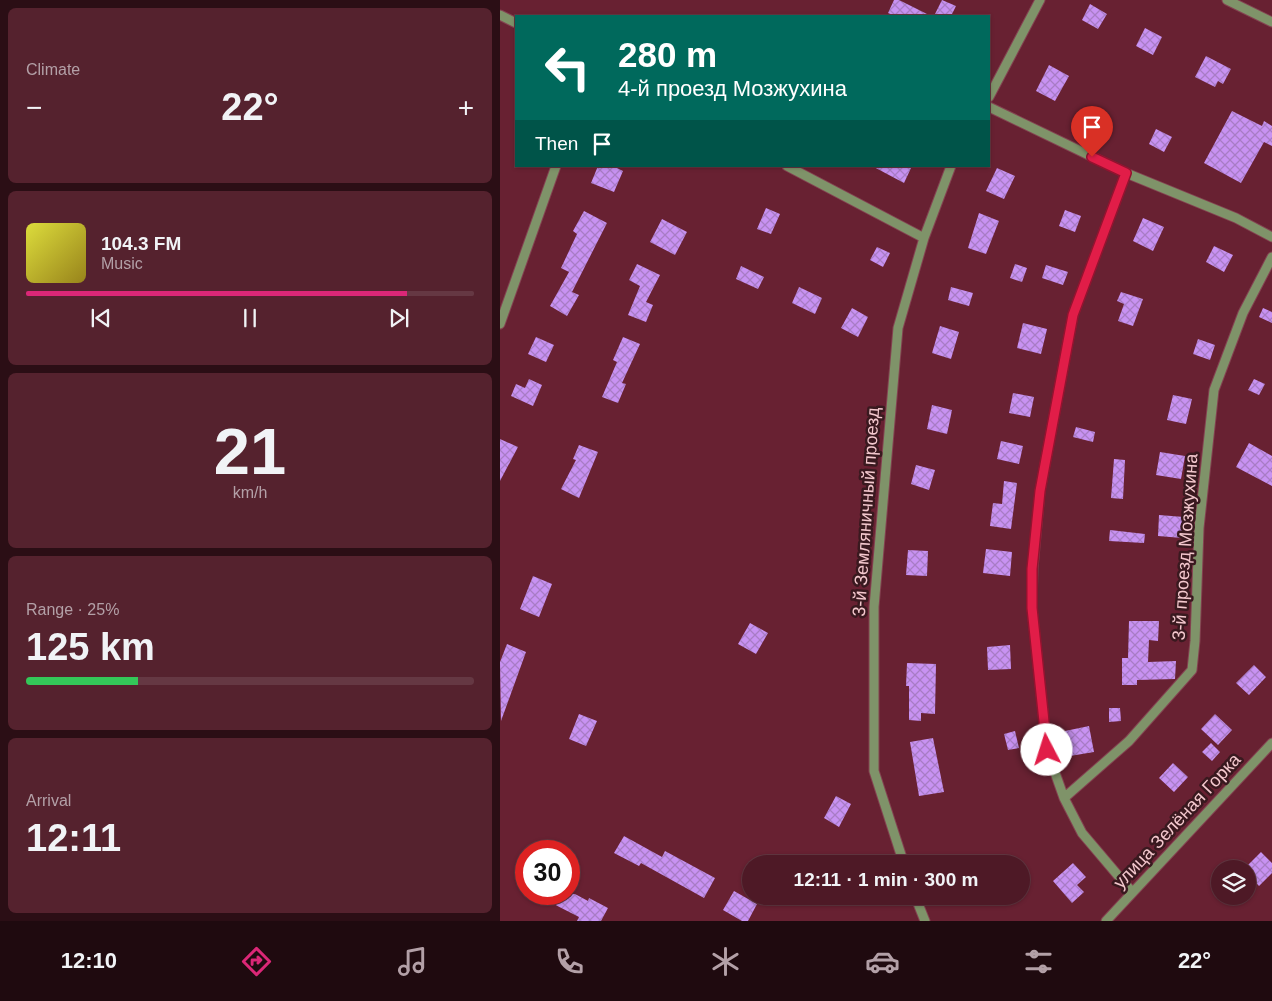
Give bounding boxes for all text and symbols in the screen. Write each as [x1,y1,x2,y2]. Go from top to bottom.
icon: left [535,35,600,100]
text: 280 m [618,35,717,74]
text: Climate [26,61,80,78]
text: 4-й проезд Мозжухина [618,76,847,101]
text: 22° [221,86,279,128]
text: − [26,92,42,123]
text: + [458,92,474,123]
pin [1071,106,1113,157]
icon: arrive [1078,113,1106,141]
icon: arrive [588,130,616,158]
text: Then [535,133,578,154]
text: 104.3 FM [101,233,181,254]
text: Music [101,255,143,272]
icon: previous [87,304,115,332]
icon: pause [236,304,264,332]
icon: next [385,304,413,332]
street label: 3-й Земляничный проезд [849,406,883,617]
text: 21 [214,415,286,488]
street label: 3-й проезд Мозжухина [1168,452,1202,641]
text: km/h [233,484,267,501]
text: Range · 25% [26,601,119,618]
text: 125 km [26,626,155,668]
position arrow [1020,723,1072,775]
street label: улица Зелёная Горка [1109,749,1245,892]
text: Arrival [26,792,71,809]
text: 12:11 [26,817,121,859]
speed limit sign: 30 [515,840,580,905]
map controls [1211,860,1256,905]
button: layers [1211,860,1256,905]
text: 12:11 · 1 min · 300 m [794,869,978,890]
icon: directions [239,944,274,979]
icon: music [395,944,430,979]
icon: phone [552,944,587,979]
icon: climate [708,944,743,979]
icon: car [865,944,900,979]
icon: filters [1021,944,1056,979]
text: 12:10 [61,948,117,973]
text: 22° [1178,948,1211,973]

